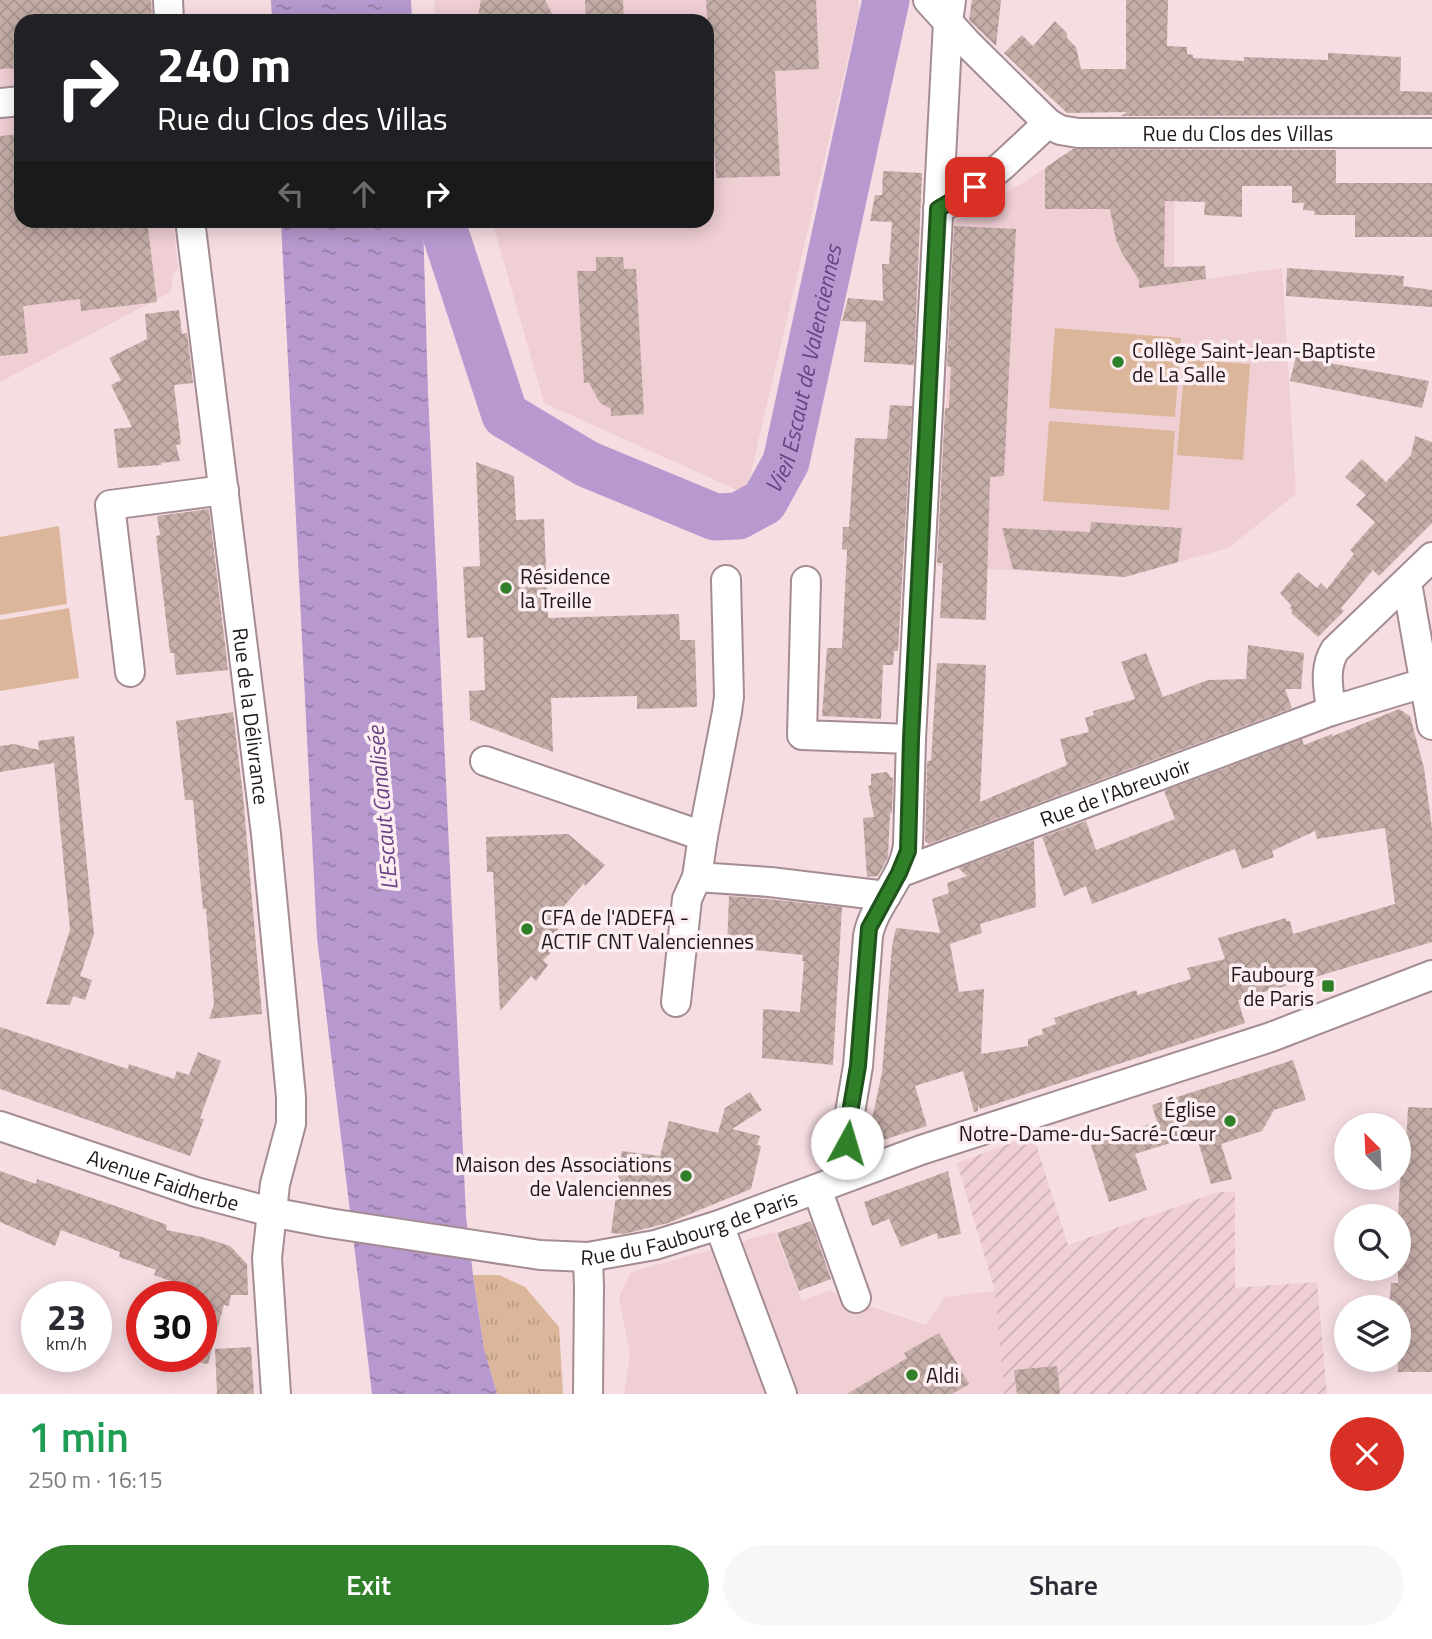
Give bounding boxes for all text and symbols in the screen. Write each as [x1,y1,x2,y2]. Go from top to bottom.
text: 240 m [157,26,291,101]
icon: right [42,42,133,133]
text: Rue du Clos des Villas [157,94,448,142]
street label: Rue du Clos des Villas [1142,117,1333,149]
pin [945,157,1005,217]
icon: arrive [956,168,994,206]
icon: left [272,175,310,213]
icon: ahead [345,175,383,213]
icon: right [418,175,456,213]
water label: Vieil Escaut de Valenciennes [755,239,850,499]
place label: Collège Saint-Jean-Baptiste de La Salle [1132,334,1376,390]
marker: Collège Saint-Jean-Baptiste de La Salle [1110,354,1126,370]
place label: Résidence la Treille [520,560,610,616]
marker: Résidence la Treille [498,580,514,596]
street label: Rue de la Délivrance [225,626,278,807]
water label: L'Escaut Canalisée [357,723,407,891]
street label: Rue de l'Abreuvoir [1035,749,1195,835]
place label: CFA de l'ADEFA - ACTIF CNT Valenciennes [541,901,754,957]
marker: CFA de l'ADEFA - ACTIF CNT Valenciennes [519,921,535,937]
place label: Faubourg de Paris [1231,958,1314,1014]
marker: Faubourg de Paris [1320,978,1336,994]
place label: Église Notre-Dame-du-Sacré-Cœur [959,1093,1216,1149]
position arrow [810,1106,884,1180]
marker: Église Notre-Dame-du-Sacré-Cœur [1222,1113,1238,1129]
north arrow [1334,1113,1410,1190]
map controls [1334,1113,1411,1372]
street label: Avenue Faidherbe [83,1141,243,1219]
place label: Maison des Associations de Valenciennes [455,1148,672,1204]
marker: Maison des Associations de Valenciennes [678,1168,694,1184]
street label: Rue du Faubourg de Paris [580,1181,802,1273]
button: search [1334,1204,1411,1281]
speed limit sign: 30 [126,1281,217,1372]
text: 23 [47,1290,86,1344]
button: layers [1334,1295,1411,1372]
text: km/h [46,1330,87,1357]
place label: Aldi [926,1359,959,1391]
marker: Aldi [904,1367,920,1383]
text: 1 min [28,1404,129,1468]
button: close [1330,1417,1404,1491]
text: 250 m · 16:15 [28,1462,163,1497]
button: Exit [28,1545,709,1625]
button: Share [723,1545,1404,1625]

